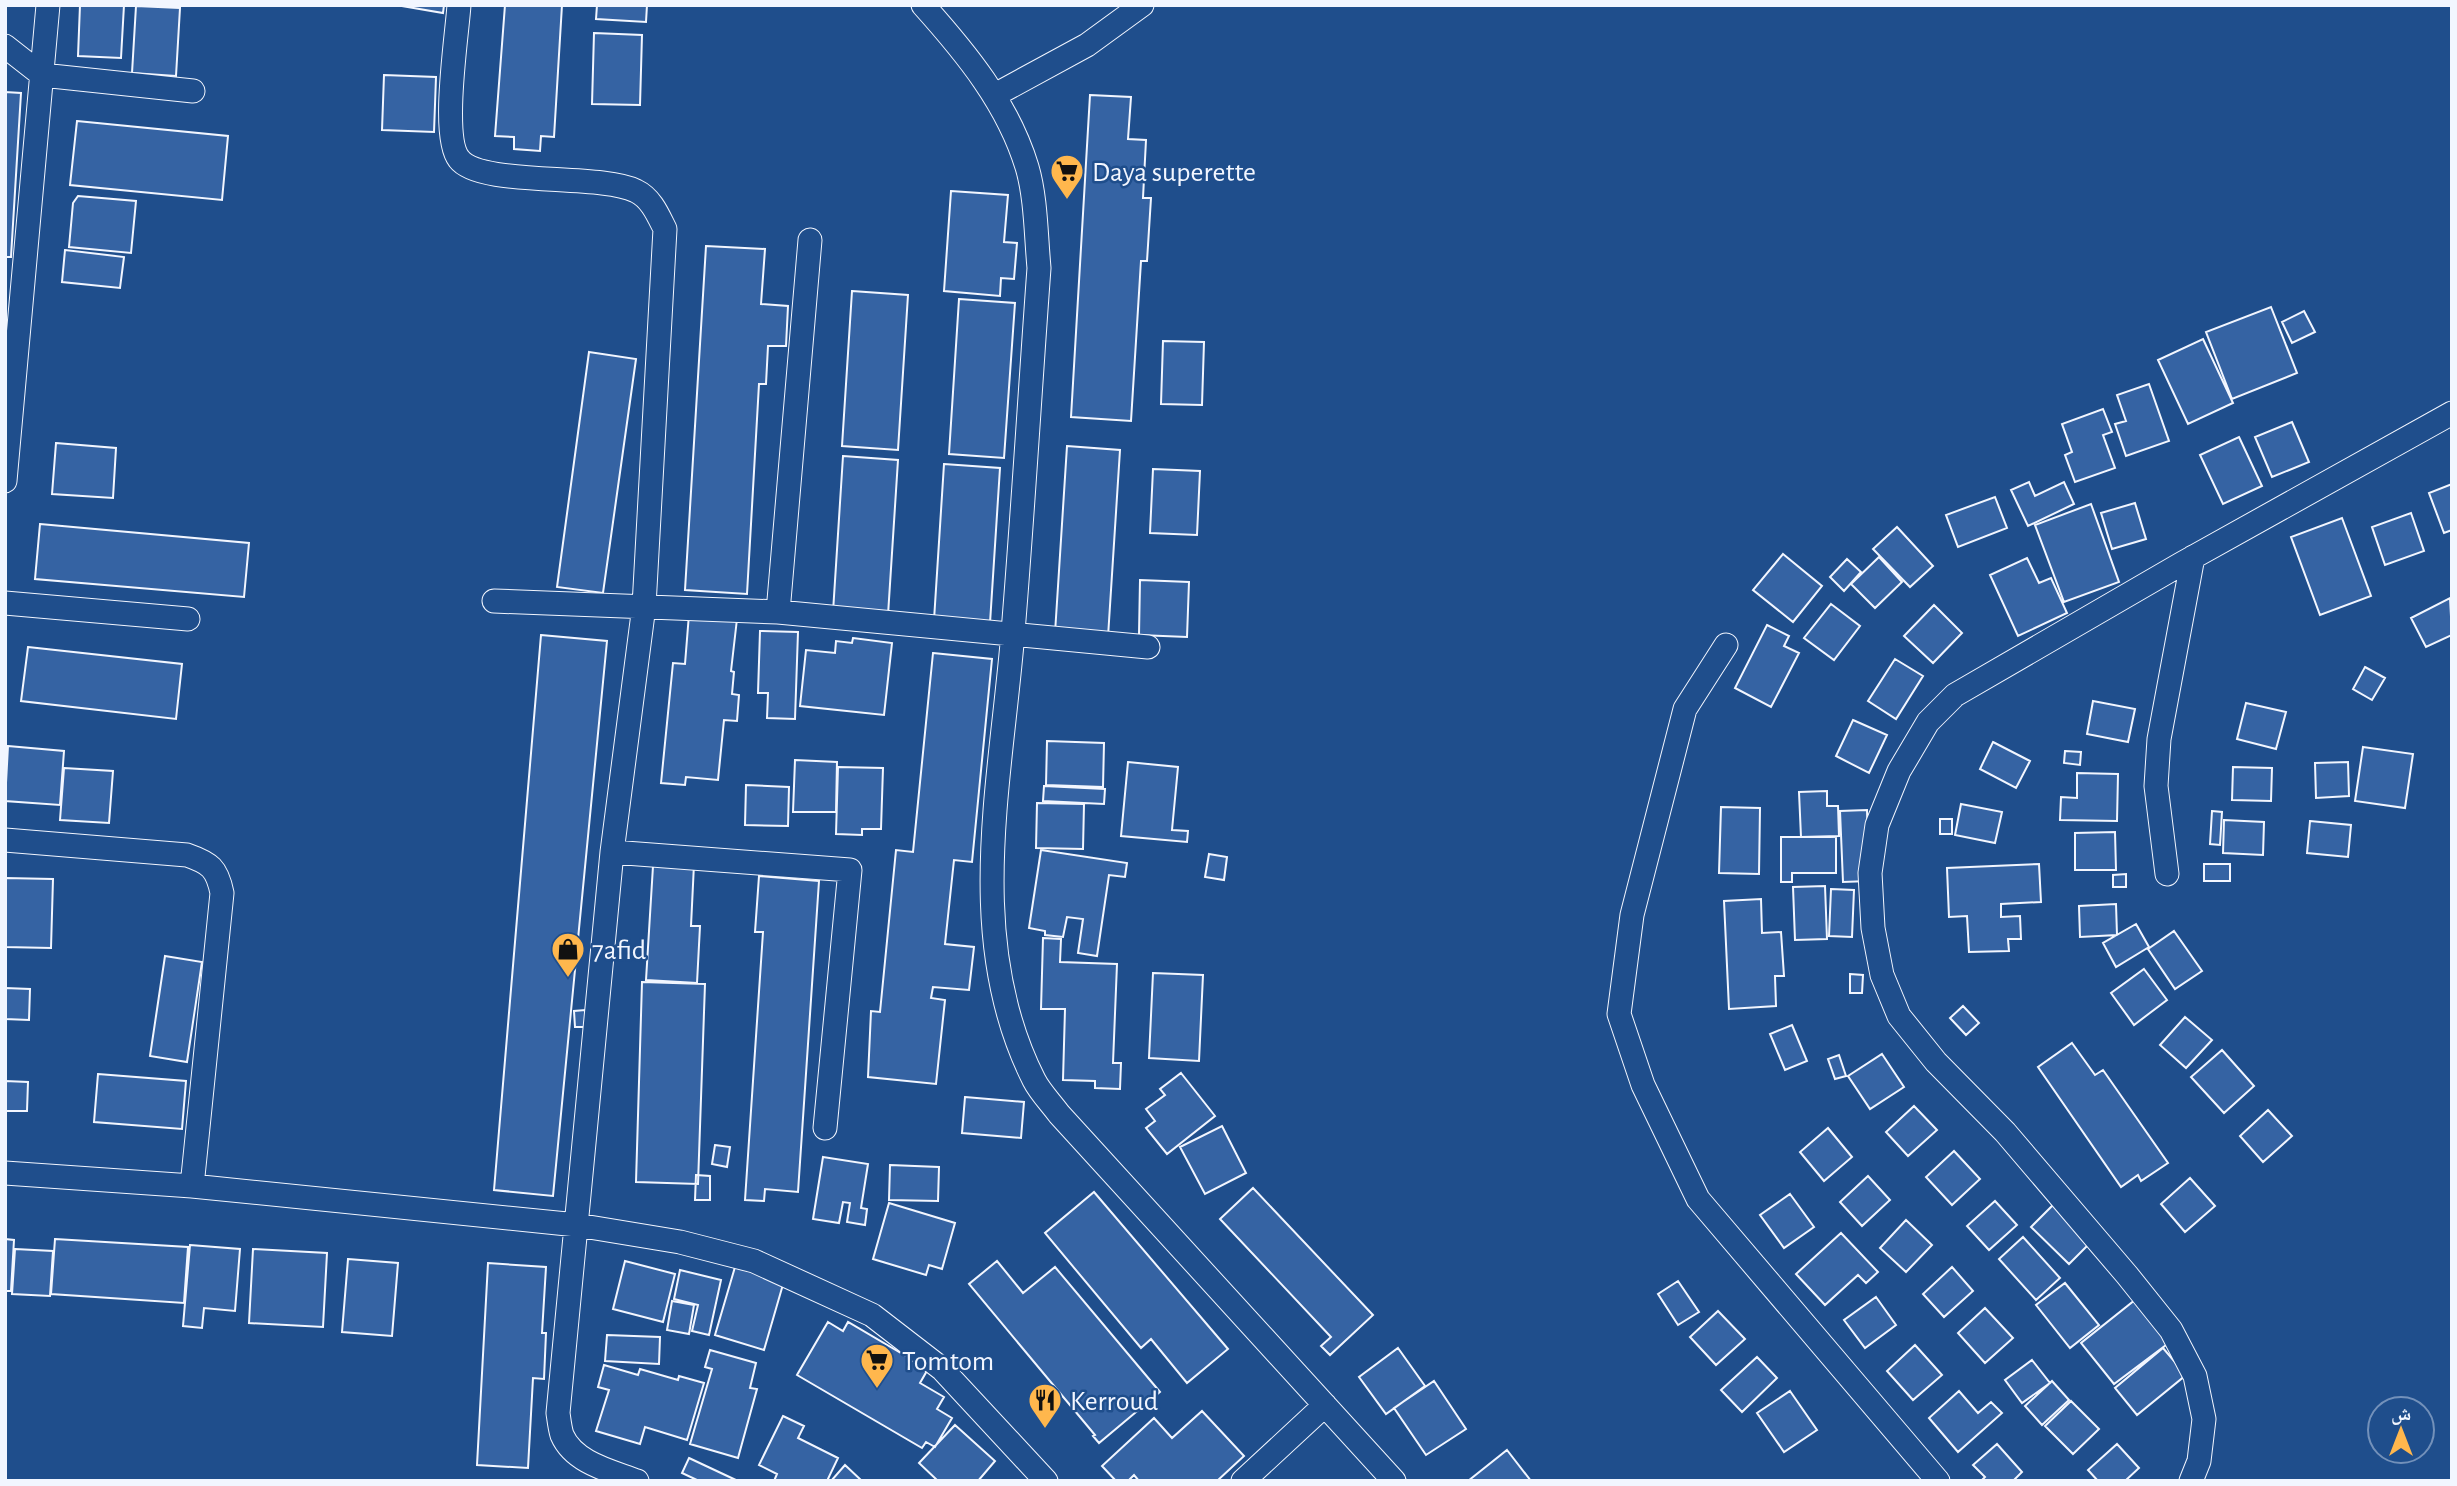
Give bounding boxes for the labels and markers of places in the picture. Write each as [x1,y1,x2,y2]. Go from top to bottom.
supermarket icon: Daya superette [1048,152,1086,201]
place label: Daya superette [1092,159,1256,187]
shop icon: 7afid [549,930,587,979]
place label: 7afid [592,937,646,965]
supermarket icon: Tomtom [858,1341,896,1390]
place label: Tomtom [902,1348,994,1376]
restaurant icon: Kerroud [1026,1381,1064,1430]
place label: Kerroud [1070,1388,1158,1416]

